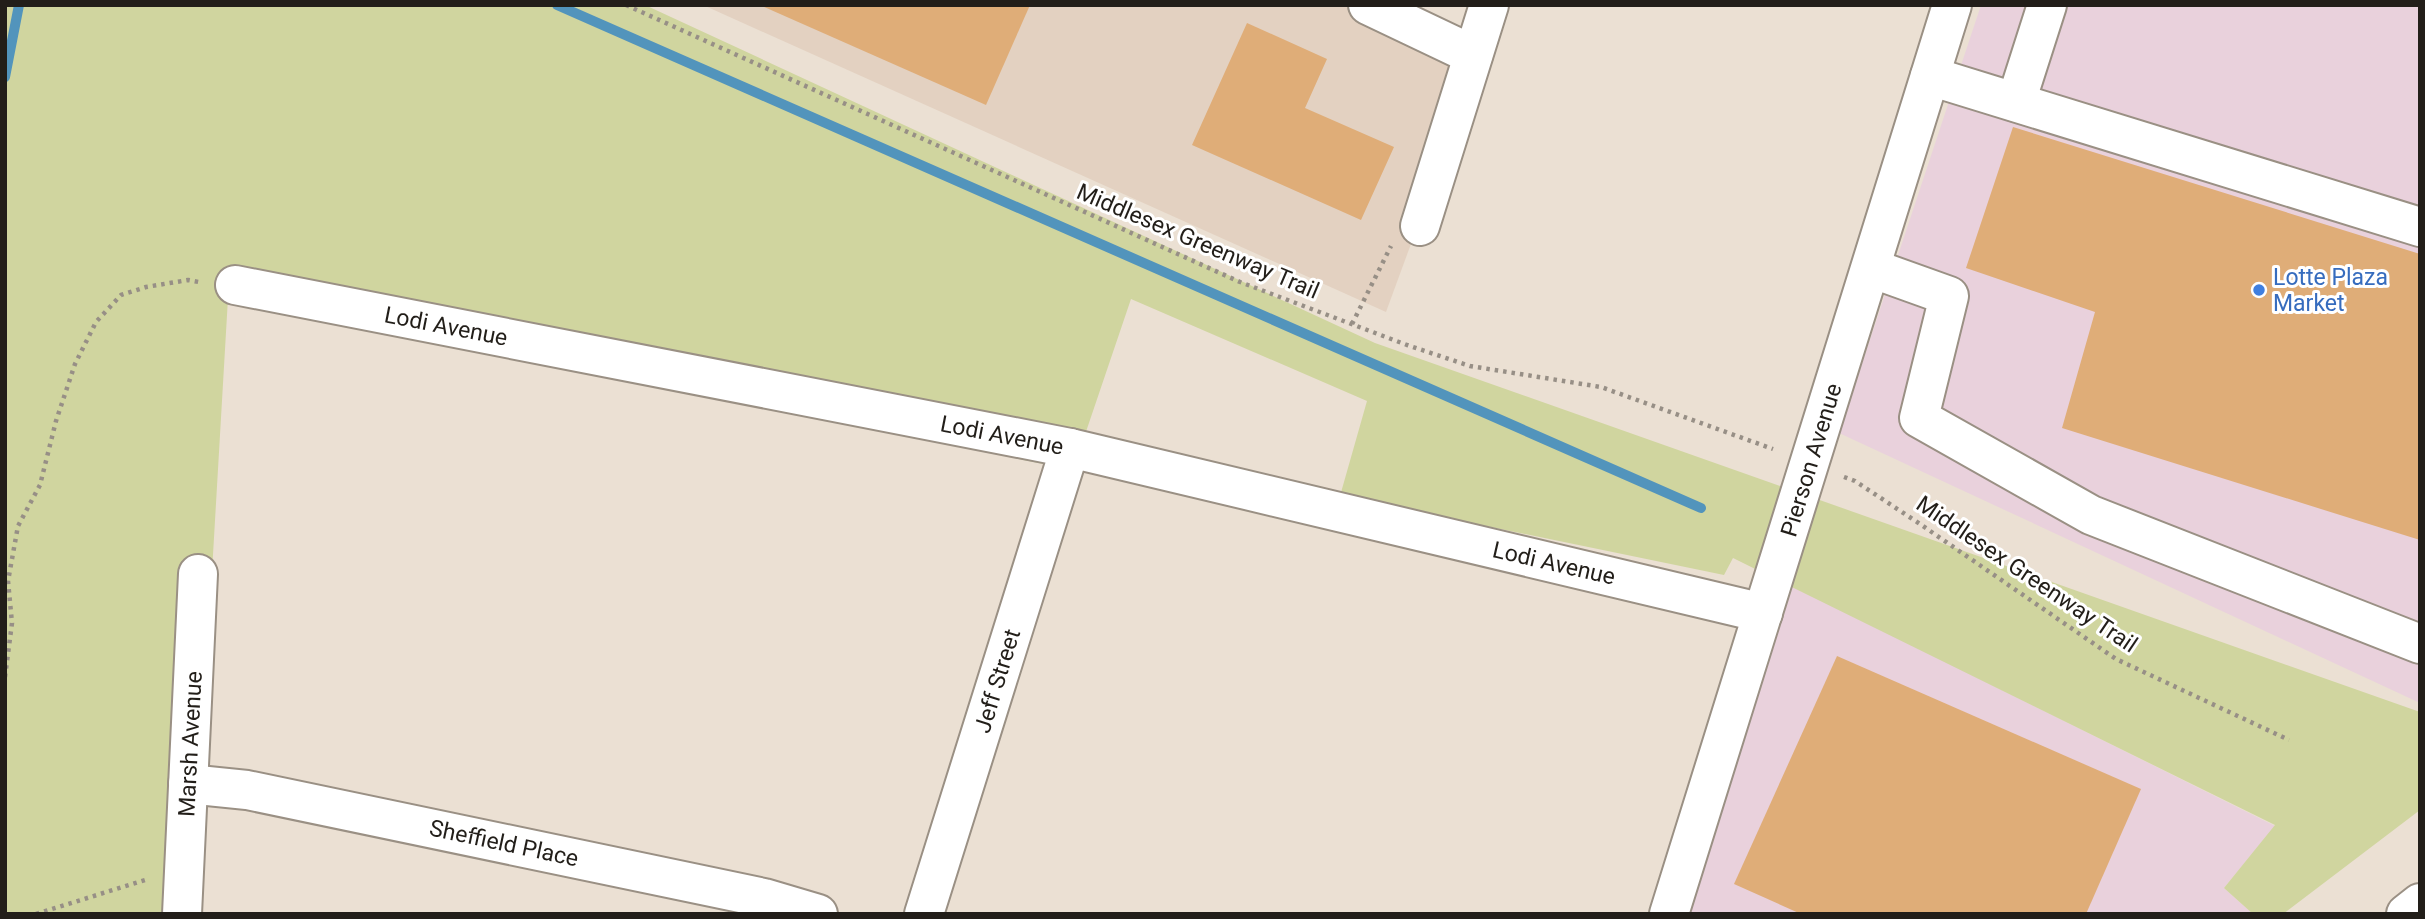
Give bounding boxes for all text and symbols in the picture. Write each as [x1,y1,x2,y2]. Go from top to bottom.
street label: Middlesex Greenway Trail [1073,178,1323,305]
place label: Lotte Plaza Market [2273,264,2388,317]
marker: Lotte Plaza Market [2251,282,2267,298]
street label: Lodi Avenue [382,301,510,352]
street label: Pierson Avenue [1775,380,1848,540]
street label: Lodi Avenue [938,410,1066,461]
street label: Middlesex Greenway Trail [1911,490,2142,658]
street label: Lodi Avenue [1490,536,1618,591]
street label: Jeff Street [969,626,1026,736]
street label: Marsh Avenue [173,670,208,818]
street label: Sheffield Place [427,815,581,872]

